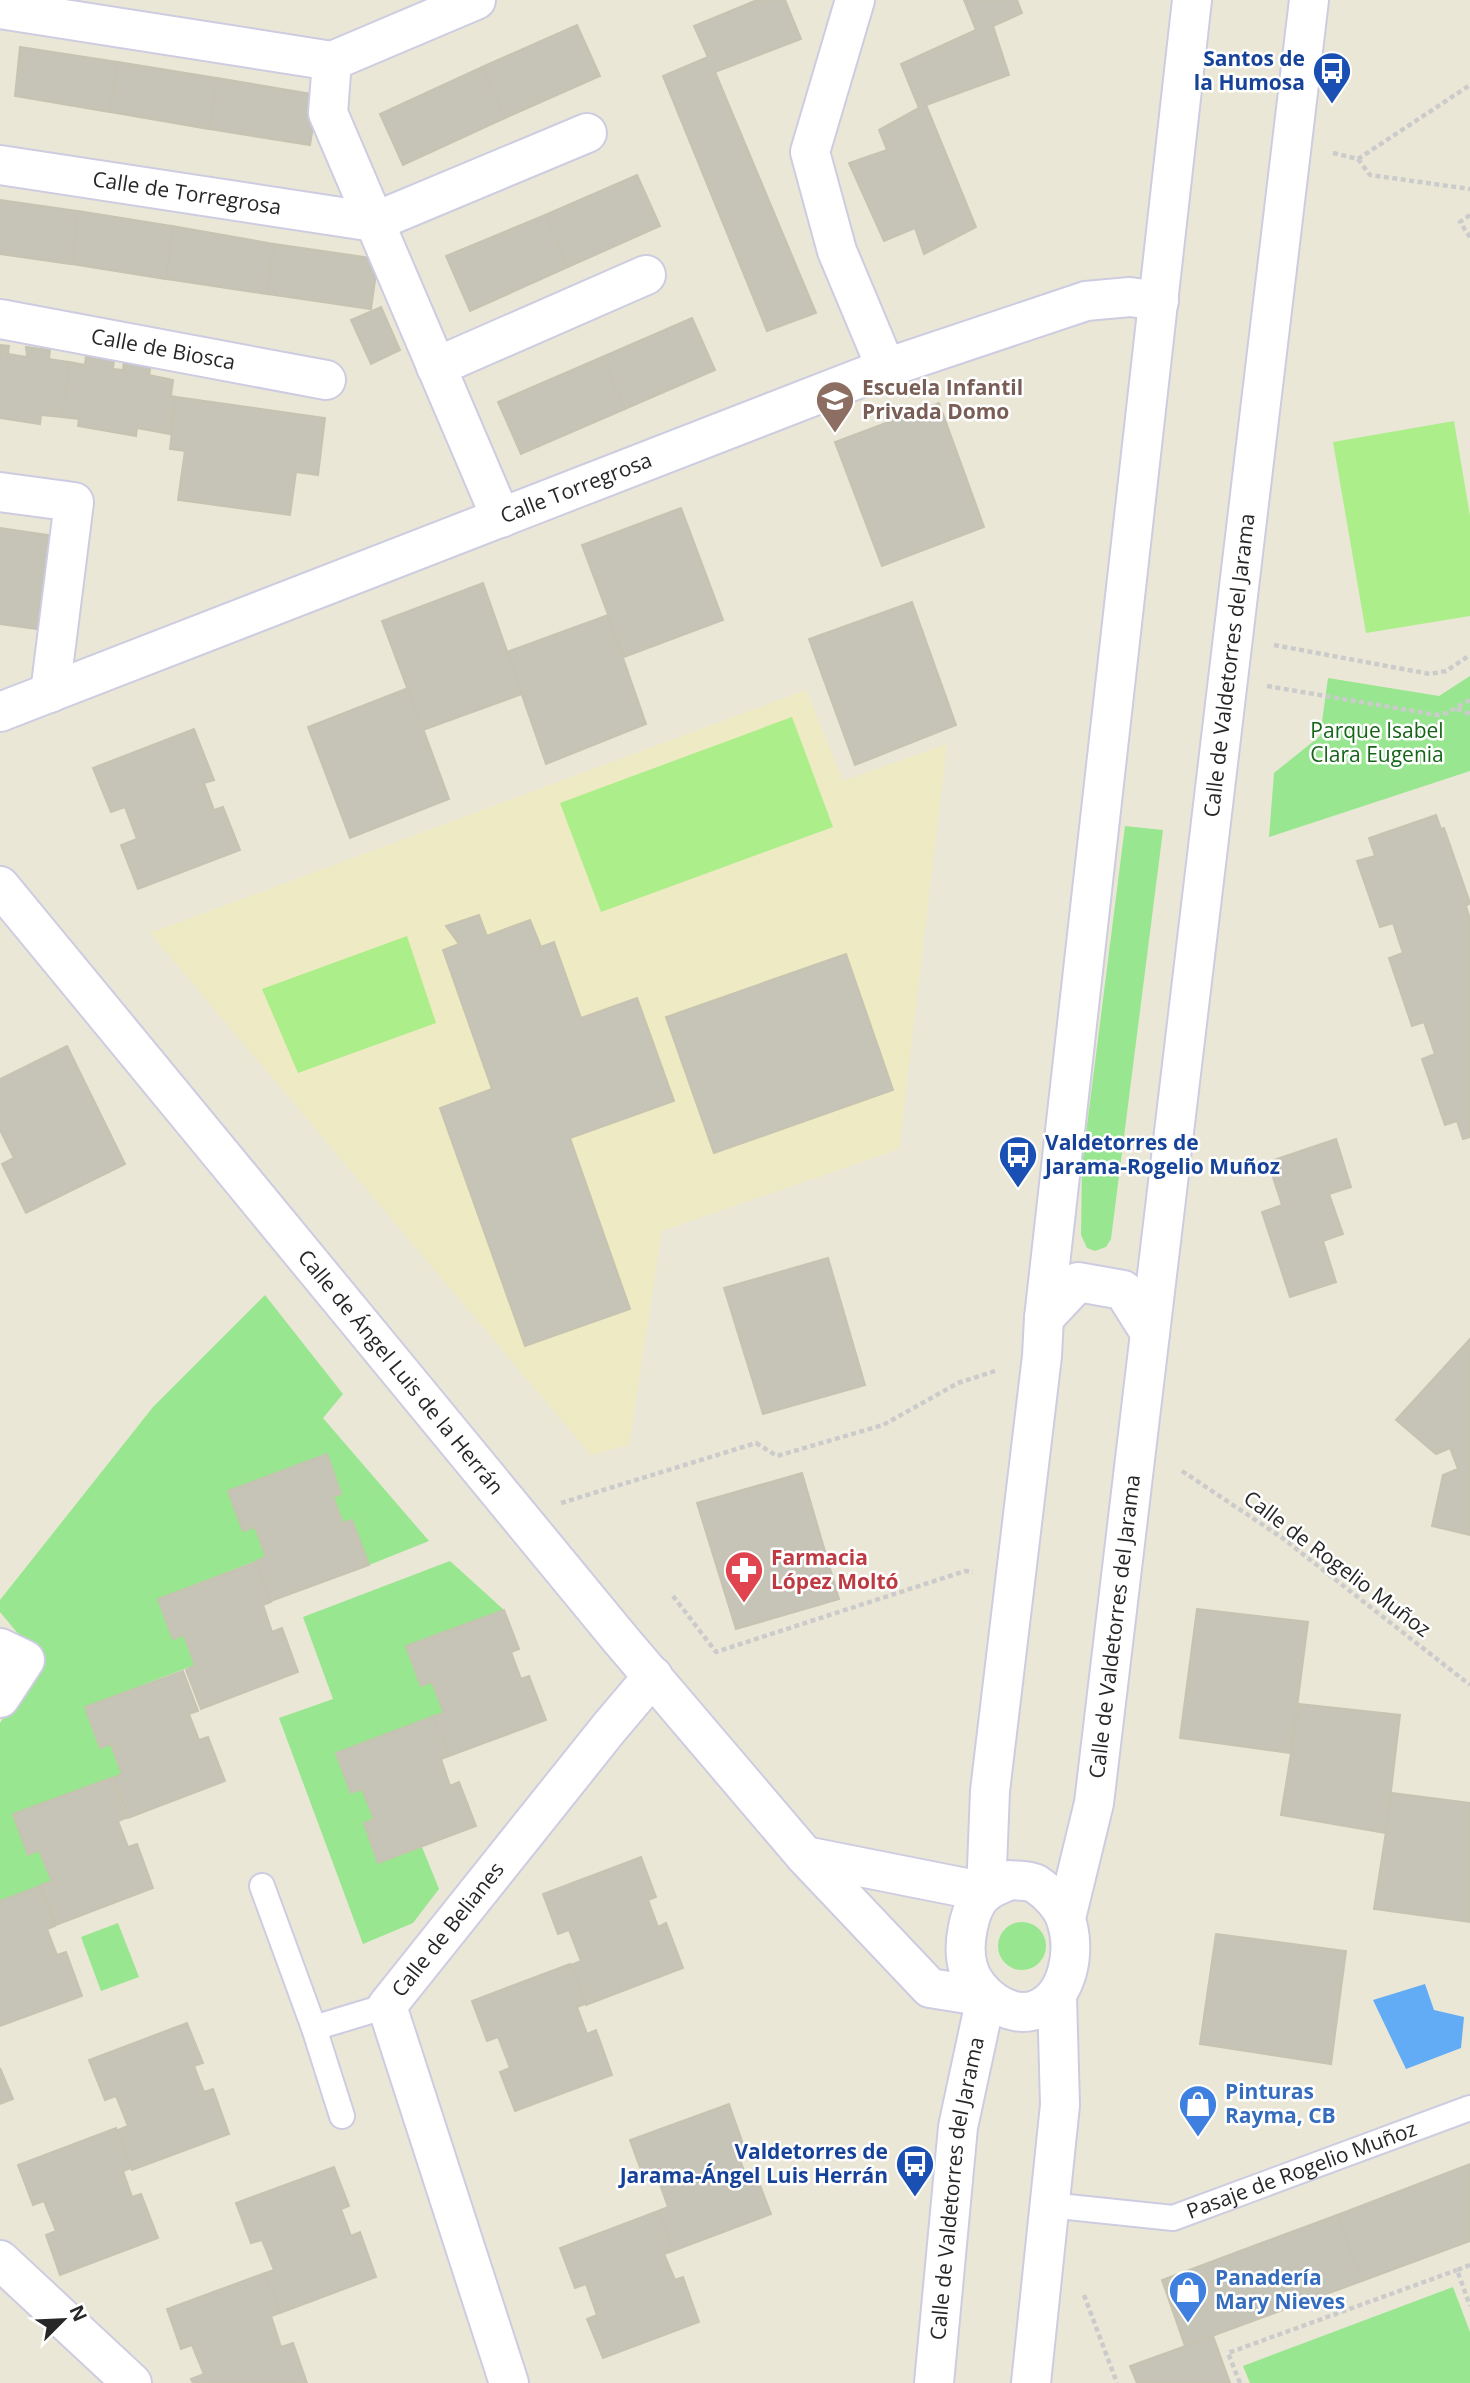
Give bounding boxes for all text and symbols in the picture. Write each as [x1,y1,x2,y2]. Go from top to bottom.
place label: Santos de la Humosa [1194,44,1305,96]
bus stop icon: Santos de la Humosa [1311,50,1353,105]
street label: Calle de Torregrosa [91,164,283,221]
street label: Calle de Biosca [89,321,238,376]
place label: Escuela Infantil Privada Domo [862,373,1023,425]
school or university icon: Escuela Infantil Privada Domo [814,379,856,434]
street label: Calle Torregrosa [496,445,656,529]
street label: Calle de Valdetorres del Jarama [1197,512,1261,819]
park label: Parque Isabel Clara Eugenia [1310,716,1444,768]
place label: Valdetorres de Jarama-Rogelio Muñoz [1043,1128,1280,1180]
bus stop icon: Valdetorres de Jarama-Rogelio Muñoz [997,1134,1039,1189]
street label: Calle de Ángel Luis de la Herrán [292,1243,510,1500]
street label: Calle de Valdetorres del Jarama [1082,1473,1146,1780]
street label: Calle de Rogelio Muñoz [1238,1484,1437,1643]
place label: Farmacia López Moltó [771,1543,899,1595]
pharmacy icon: Farmacia López Moltó [723,1549,765,1604]
street label: Calle de Belianes [385,1856,510,2002]
street label: Calle de Valdetorres del Jarama [923,2034,990,2341]
place label: Pinturas Rayma, CB [1225,2077,1336,2129]
shop icon: Pinturas Rayma, CB [1177,2083,1219,2138]
street label: Pasaje de Rogelio Muñoz [1182,2114,1421,2225]
place label: Valdetorres de Jarama-Ángel Luis Herrán [618,2137,888,2189]
bus stop icon: Valdetorres de Jarama-Ángel Luis Herrán [894,2143,936,2198]
place label: Panadería Mary Nieves [1215,2263,1345,2315]
shop icon: Panadería Mary Nieves [1167,2269,1209,2324]
north arrow [28,2285,98,2355]
text: N [64,2301,94,2325]

